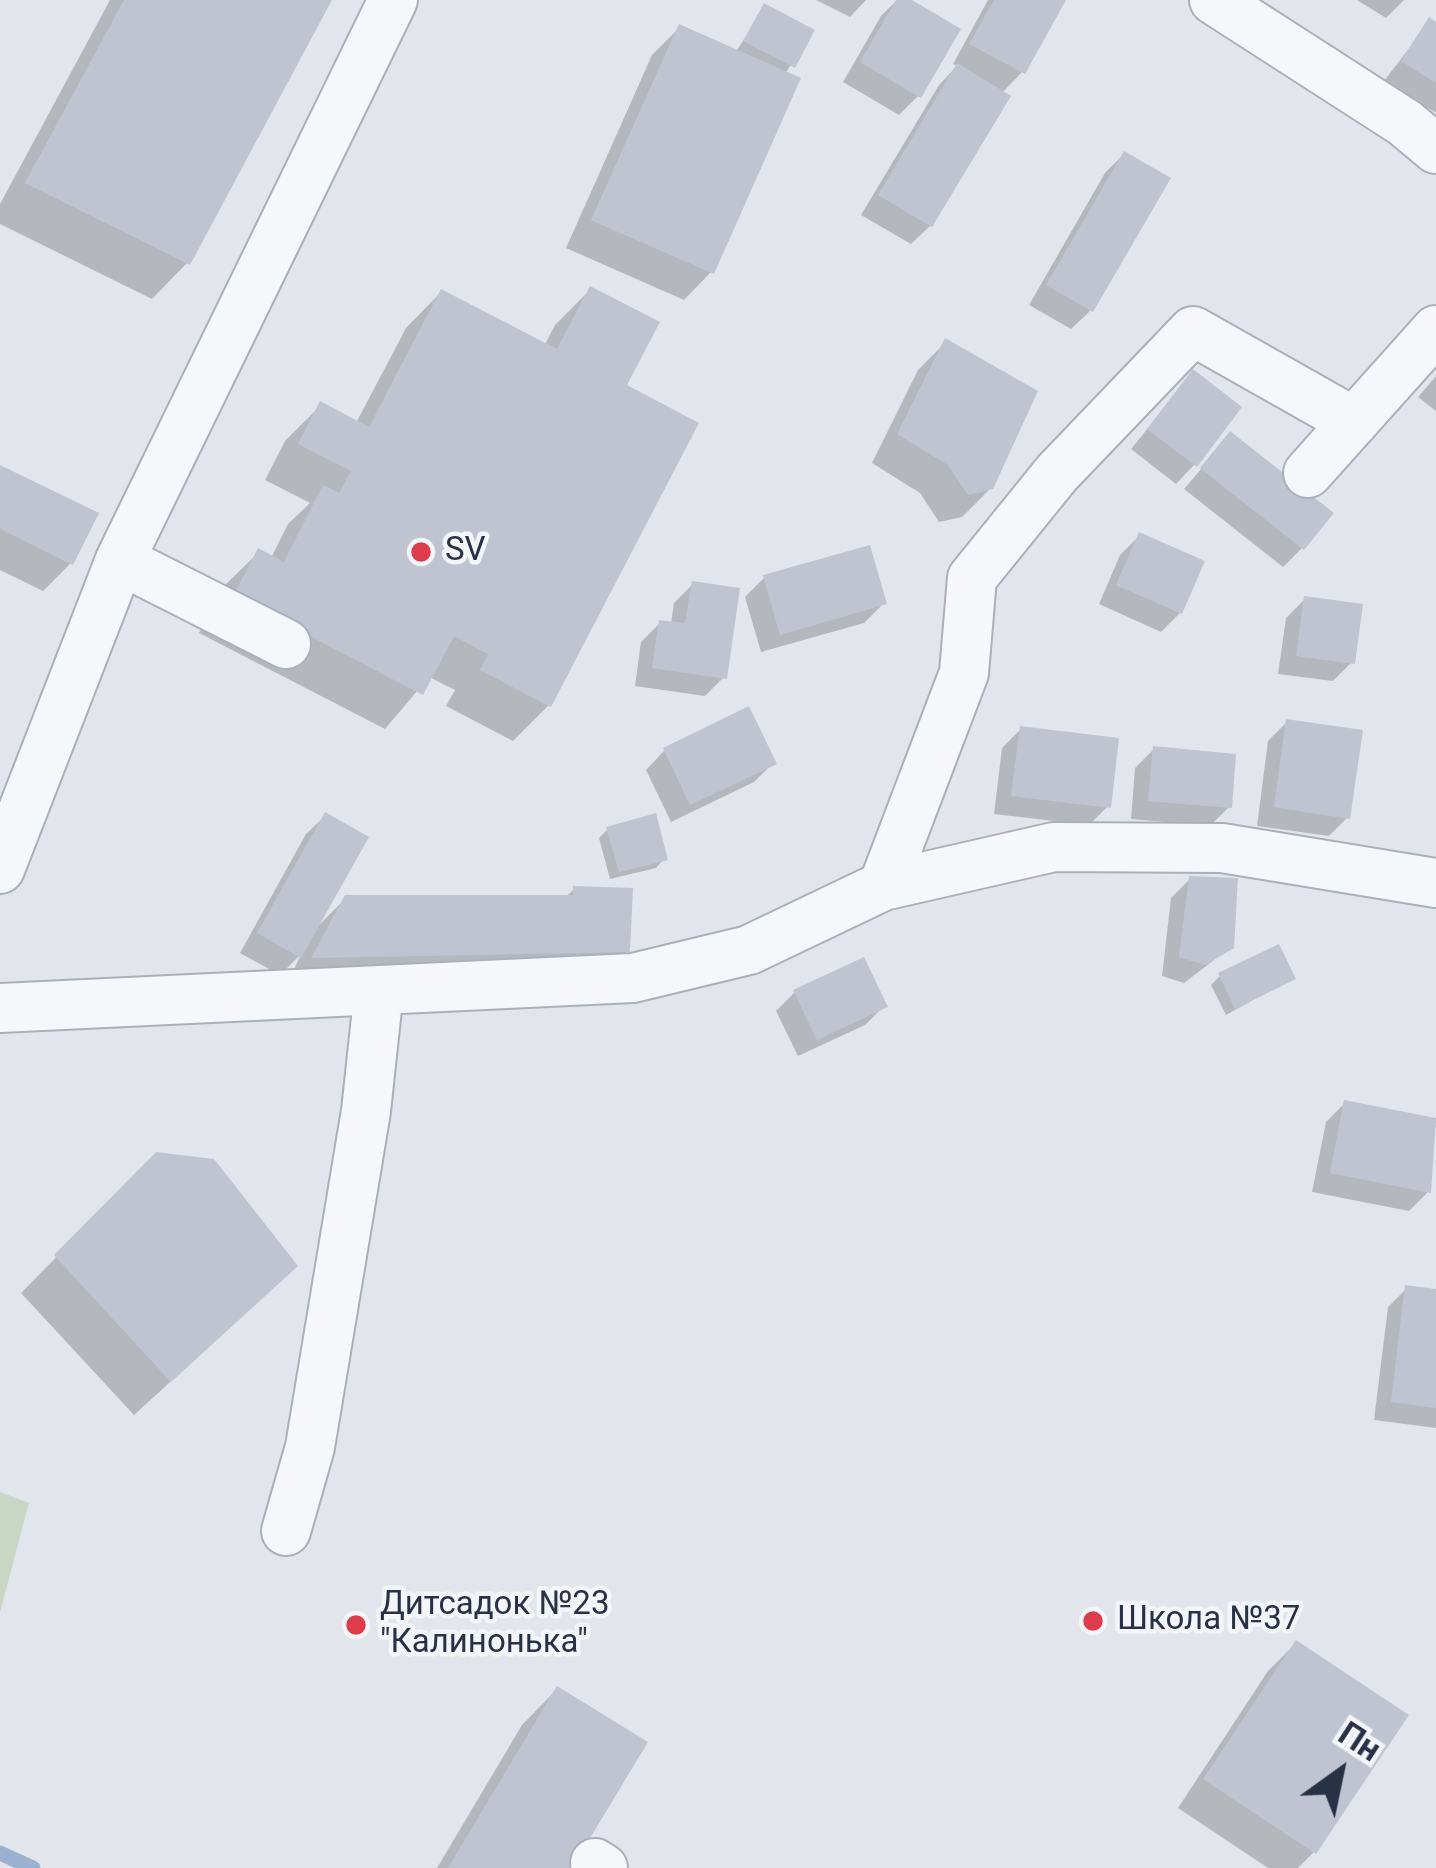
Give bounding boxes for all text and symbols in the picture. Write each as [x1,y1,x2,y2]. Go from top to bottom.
place label: SV [445,532,486,572]
marker: SV [408,539,434,565]
place label: Дитсадок №23 "Калинонька" [380,1586,609,1664]
place label: Школа №37 [1117,1601,1300,1641]
marker: Школа №37 [1080,1608,1106,1634]
marker: Дитсадок №23 "Калинонька" [343,1612,369,1638]
north arrow [1280,1712,1400,1832]
text: Пн [1332,1714,1388,1769]

